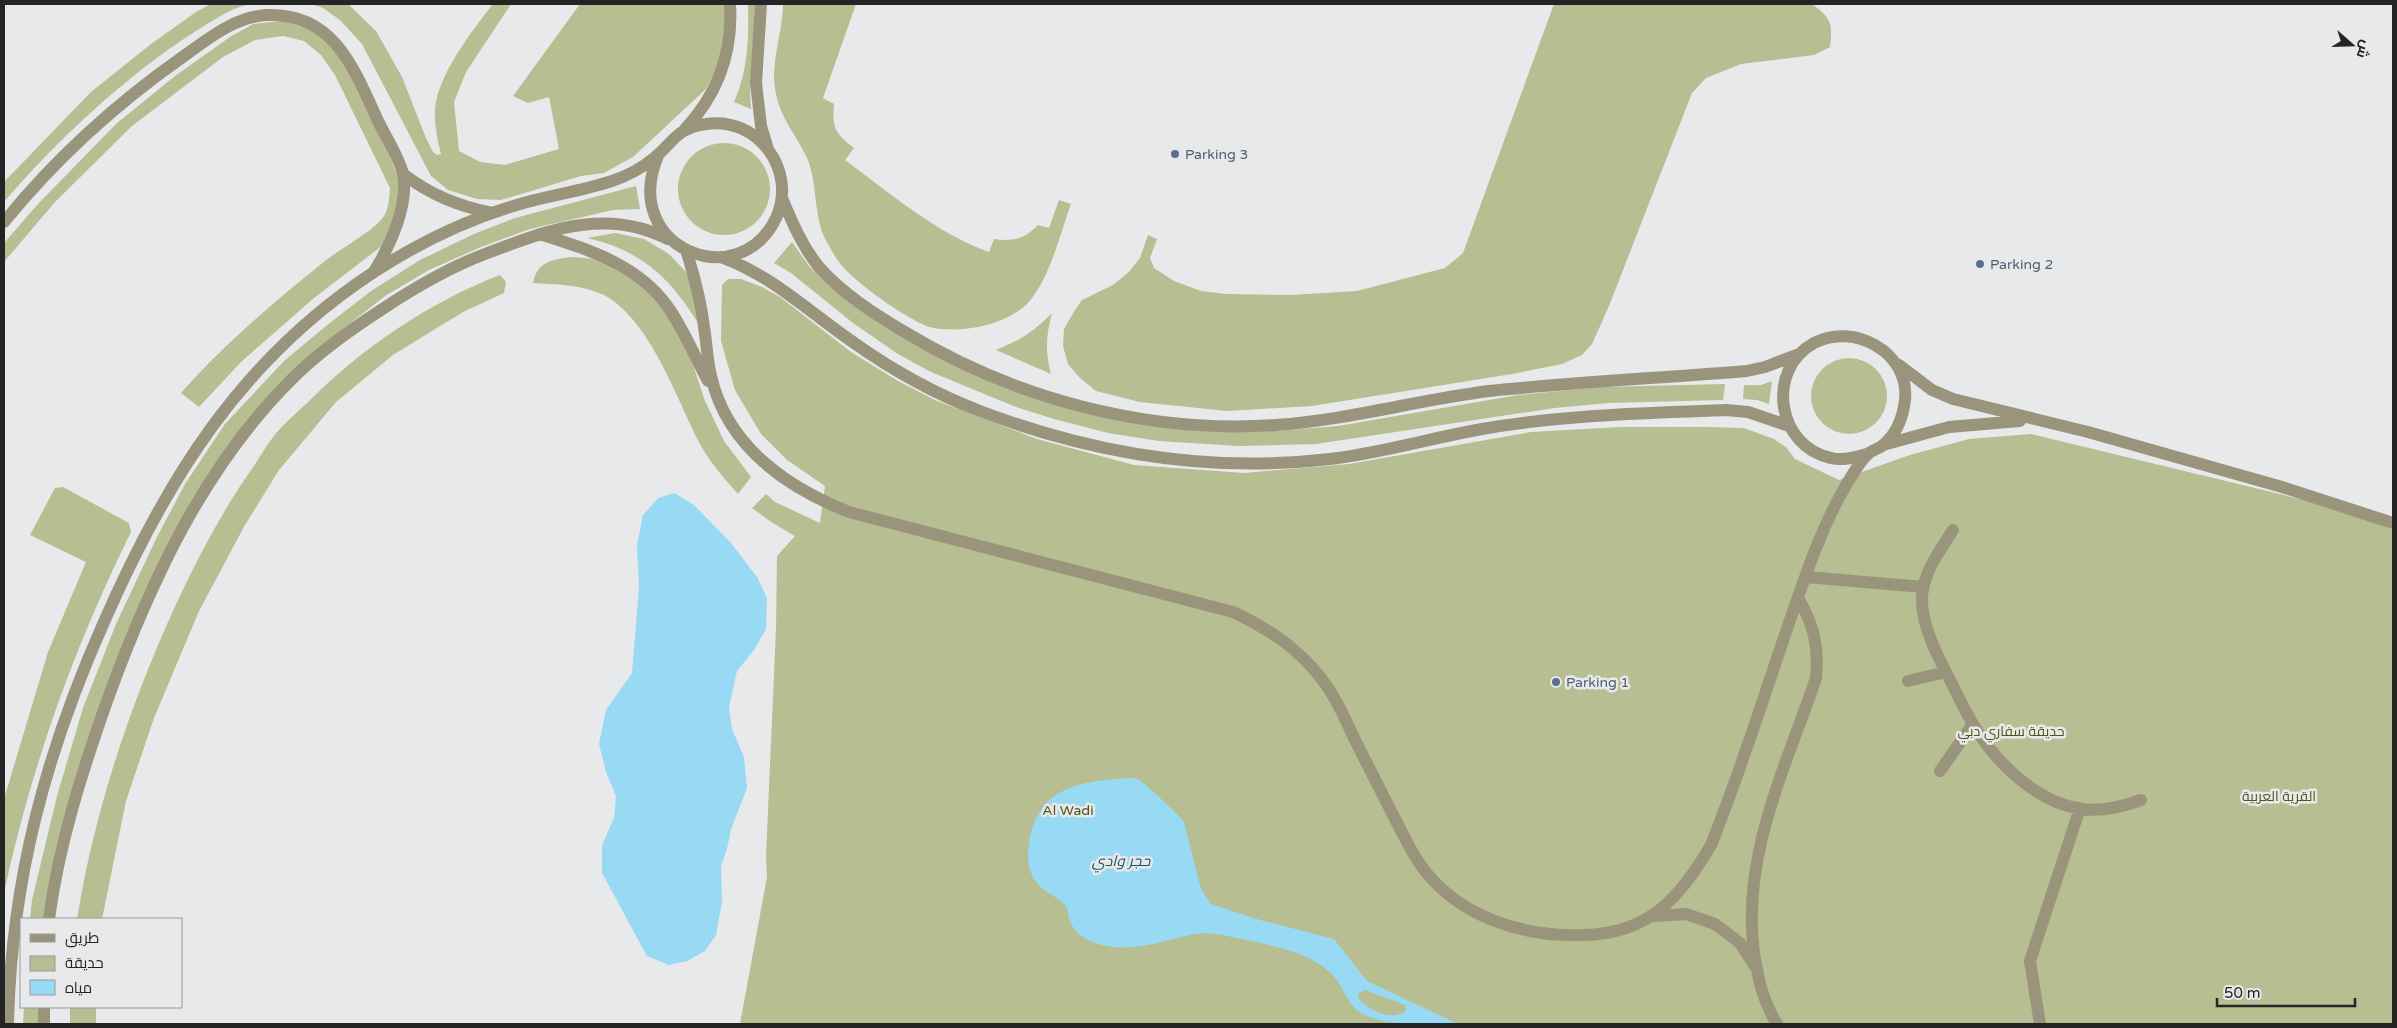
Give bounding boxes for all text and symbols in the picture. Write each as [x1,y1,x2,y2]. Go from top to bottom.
north arrow [2327,20,2377,70]
text: ش [2353,38,2375,61]
place label: Parking 3 [1185,146,1248,163]
marker: Parking 3 [1169,148,1181,160]
place label: Parking 2 [1990,256,2053,273]
marker: Parking 2 [1974,258,1986,270]
place label: Parking 1 [1566,674,1629,691]
marker: Parking 1 [1550,676,1562,688]
park label: حديقة سفاري دبي [1957,723,2065,743]
park label: القرية العربية [2242,788,2316,805]
park label: Al Wadi [1042,802,1094,819]
water label: حجر وادي [1092,852,1151,873]
legend [20,918,182,1008]
text: طريق [65,929,99,948]
text: حديقة [65,954,104,972]
scale bar [2217,976,2354,1008]
text: مياه [65,979,92,997]
text: 50 m [2224,984,2261,1002]

